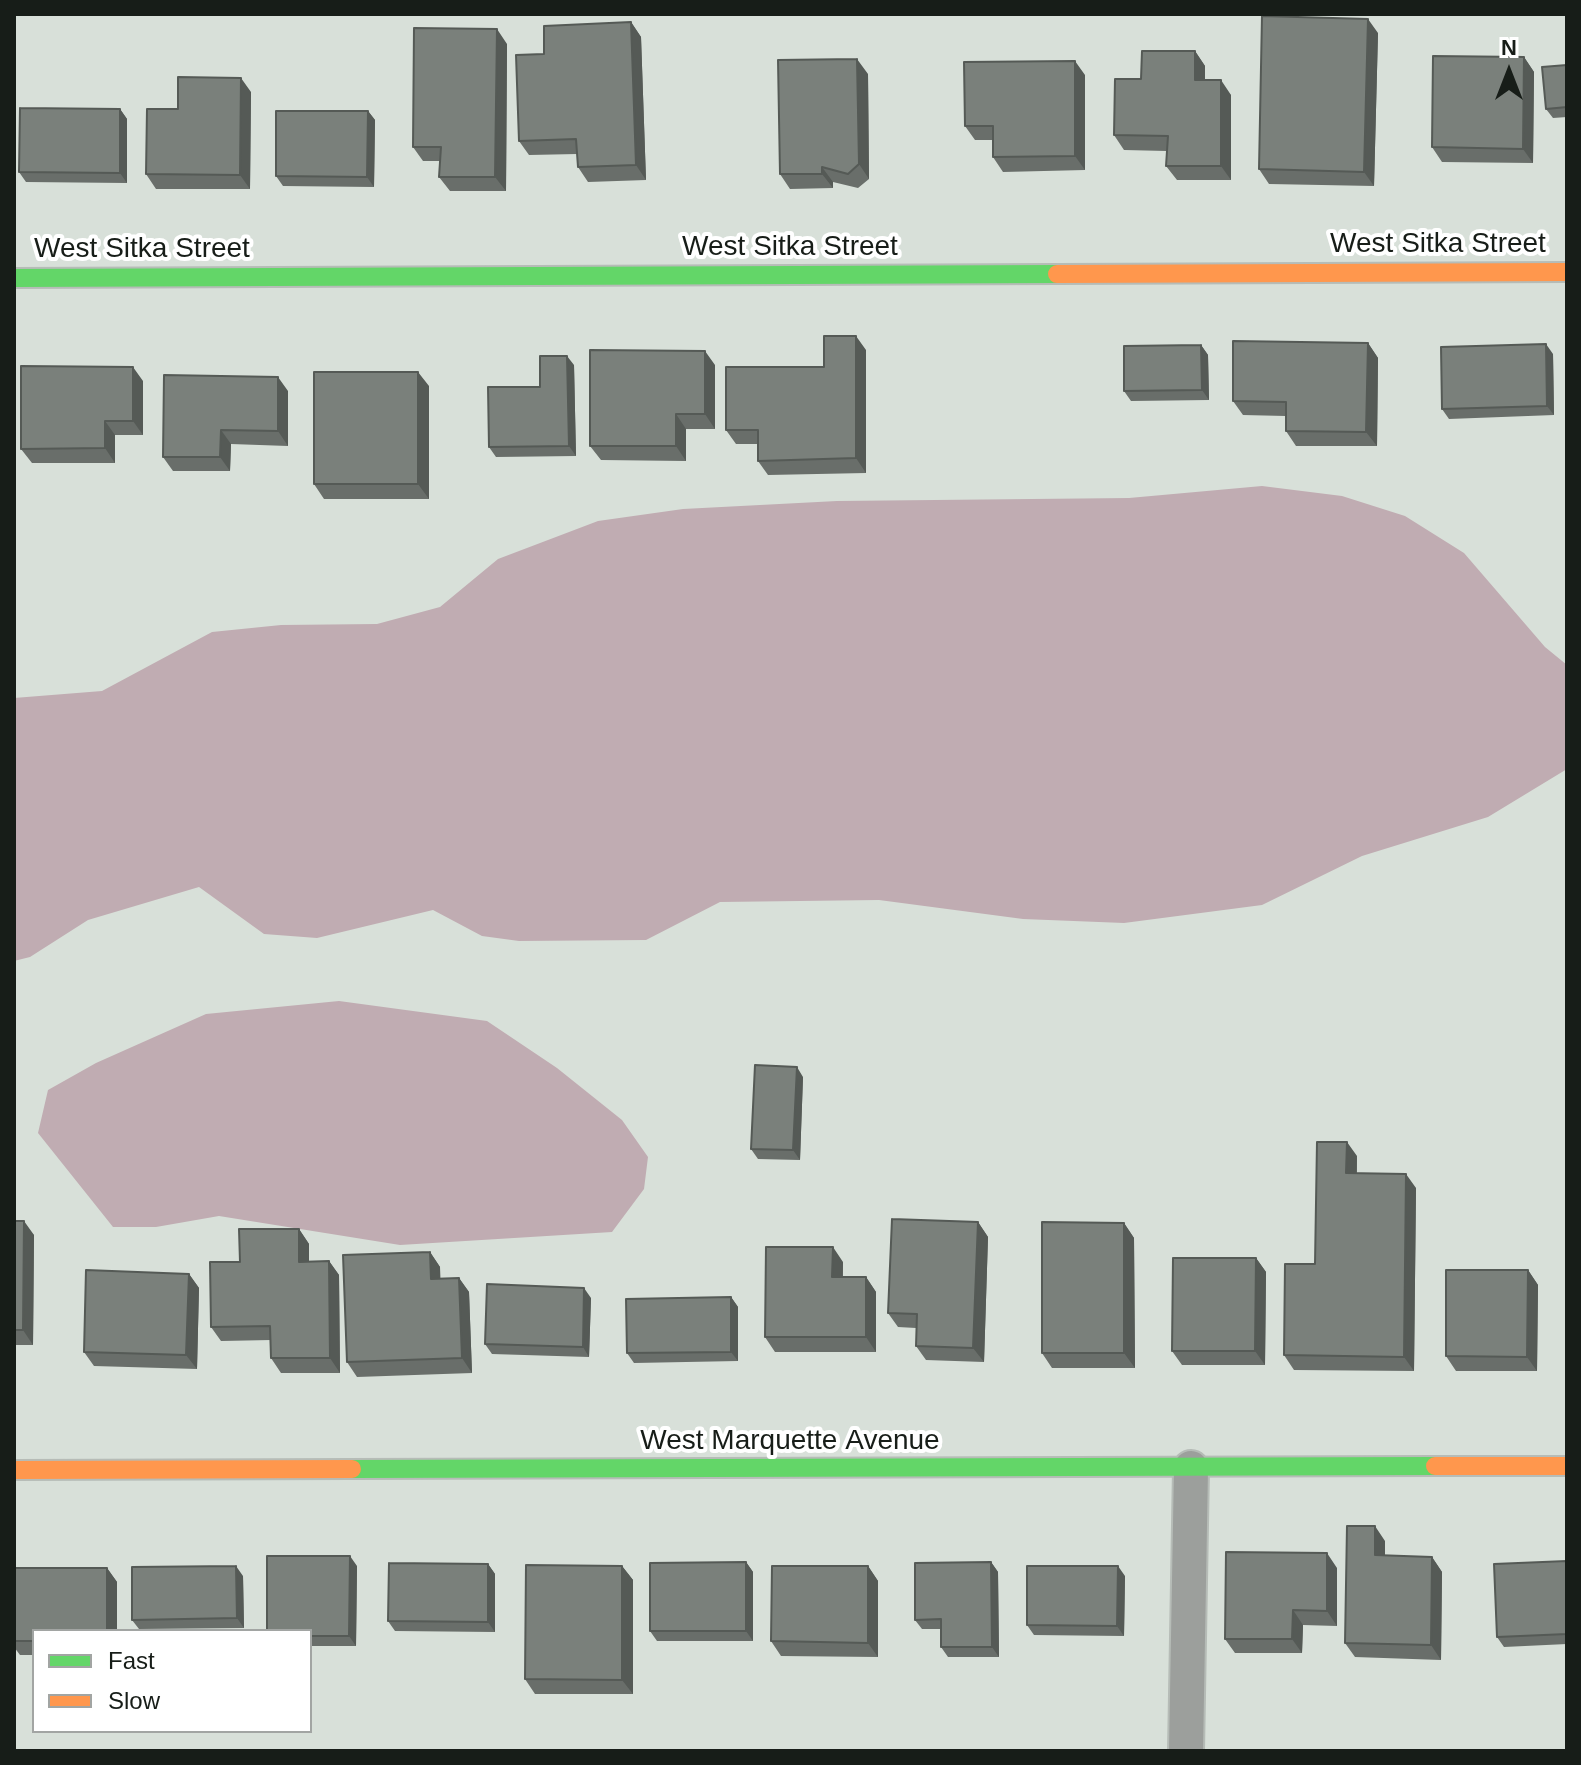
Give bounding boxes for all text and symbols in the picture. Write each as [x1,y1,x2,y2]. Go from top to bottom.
north arrow [1469,32,1549,112]
text: N [1501,35,1517,60]
street label: West Sitka Street [1330,227,1546,261]
street label: West Sitka Street [682,230,898,264]
street label: West Sitka Street [34,232,250,266]
street label: West Marquette Avenue [640,1424,940,1458]
legend [32,1629,312,1733]
text: Fast [108,1647,155,1674]
text: Slow [108,1687,160,1714]

